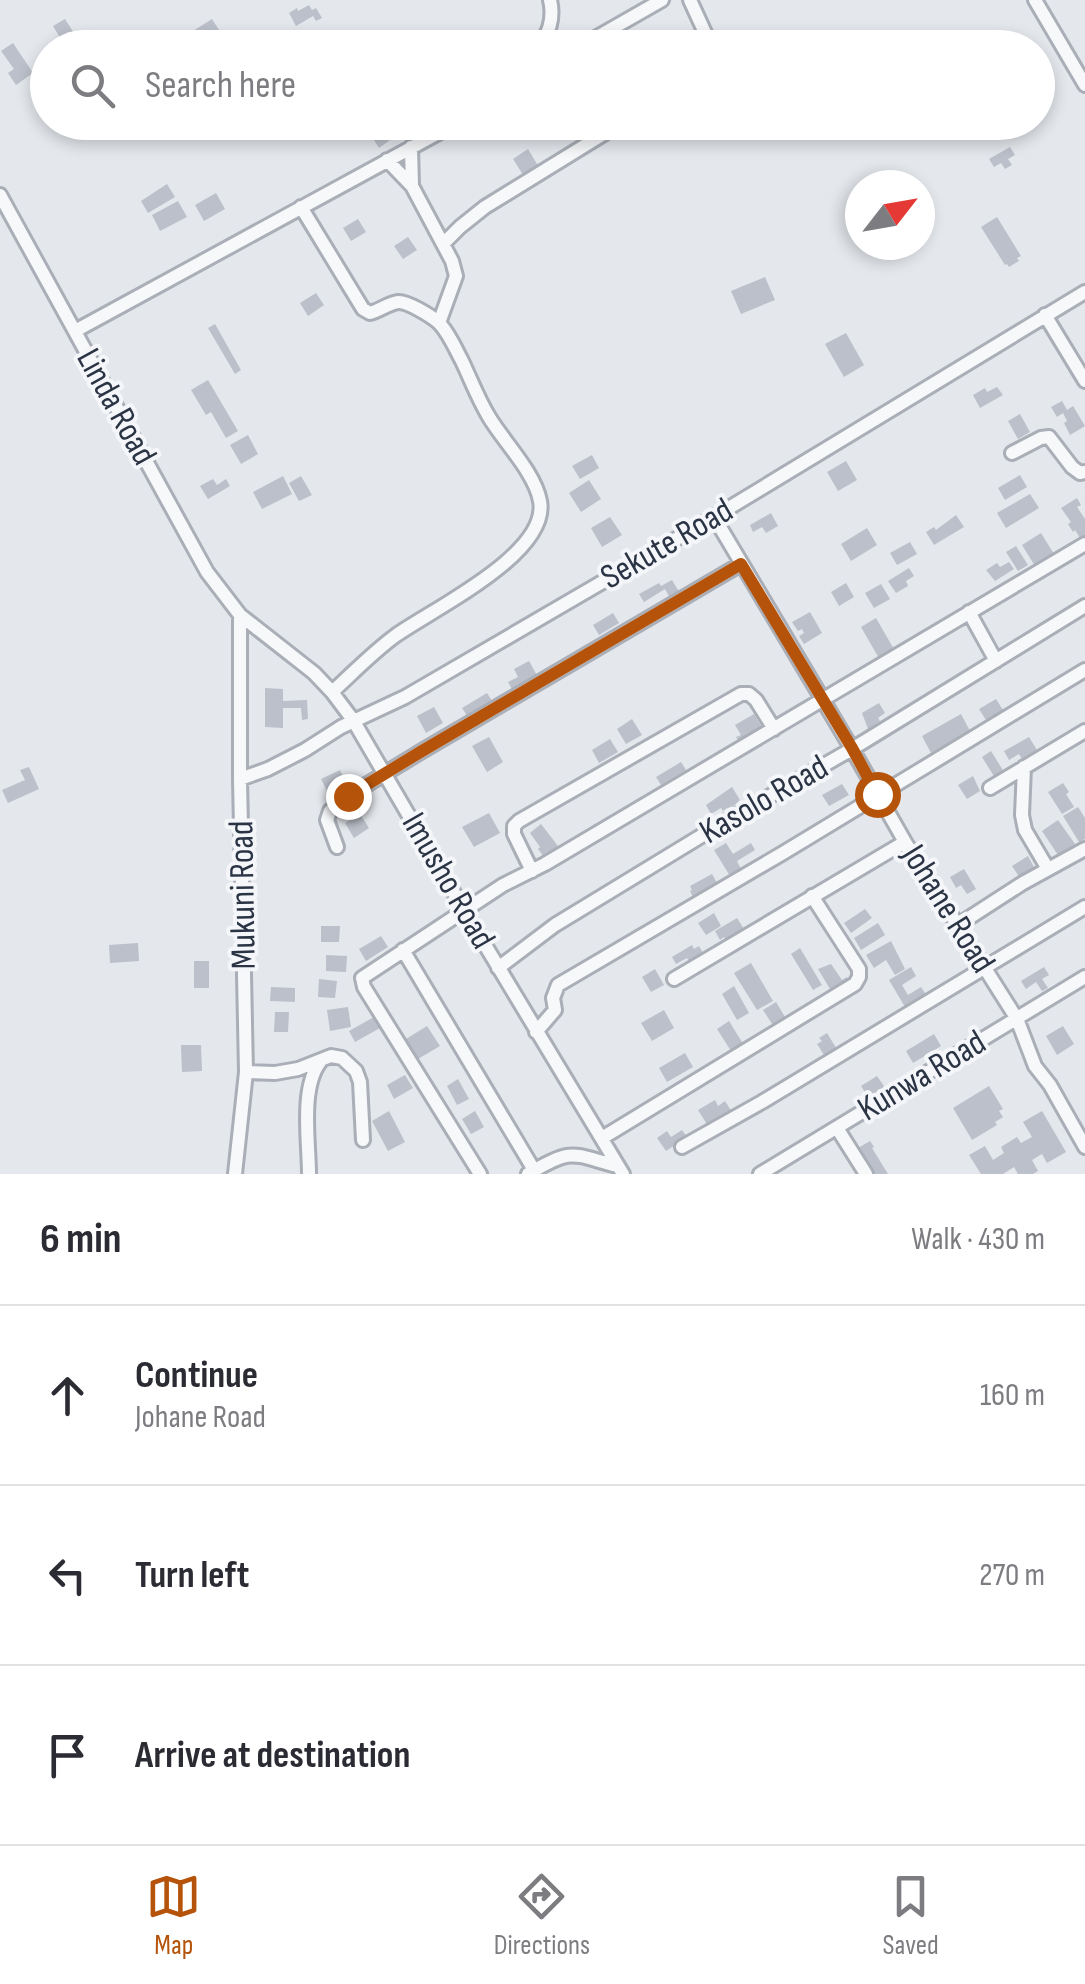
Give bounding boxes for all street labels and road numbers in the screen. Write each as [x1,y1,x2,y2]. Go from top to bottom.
street label: Linda Road [67,341,165,473]
street label: Sekute Road [593,489,741,599]
street label: Kasolo Road [692,746,836,854]
street label: Imusho Road [392,805,504,957]
street label: Mukuni Road [220,820,266,970]
street label: Johane Road [891,836,1004,981]
street label: Kunwa Road [850,1021,994,1131]

